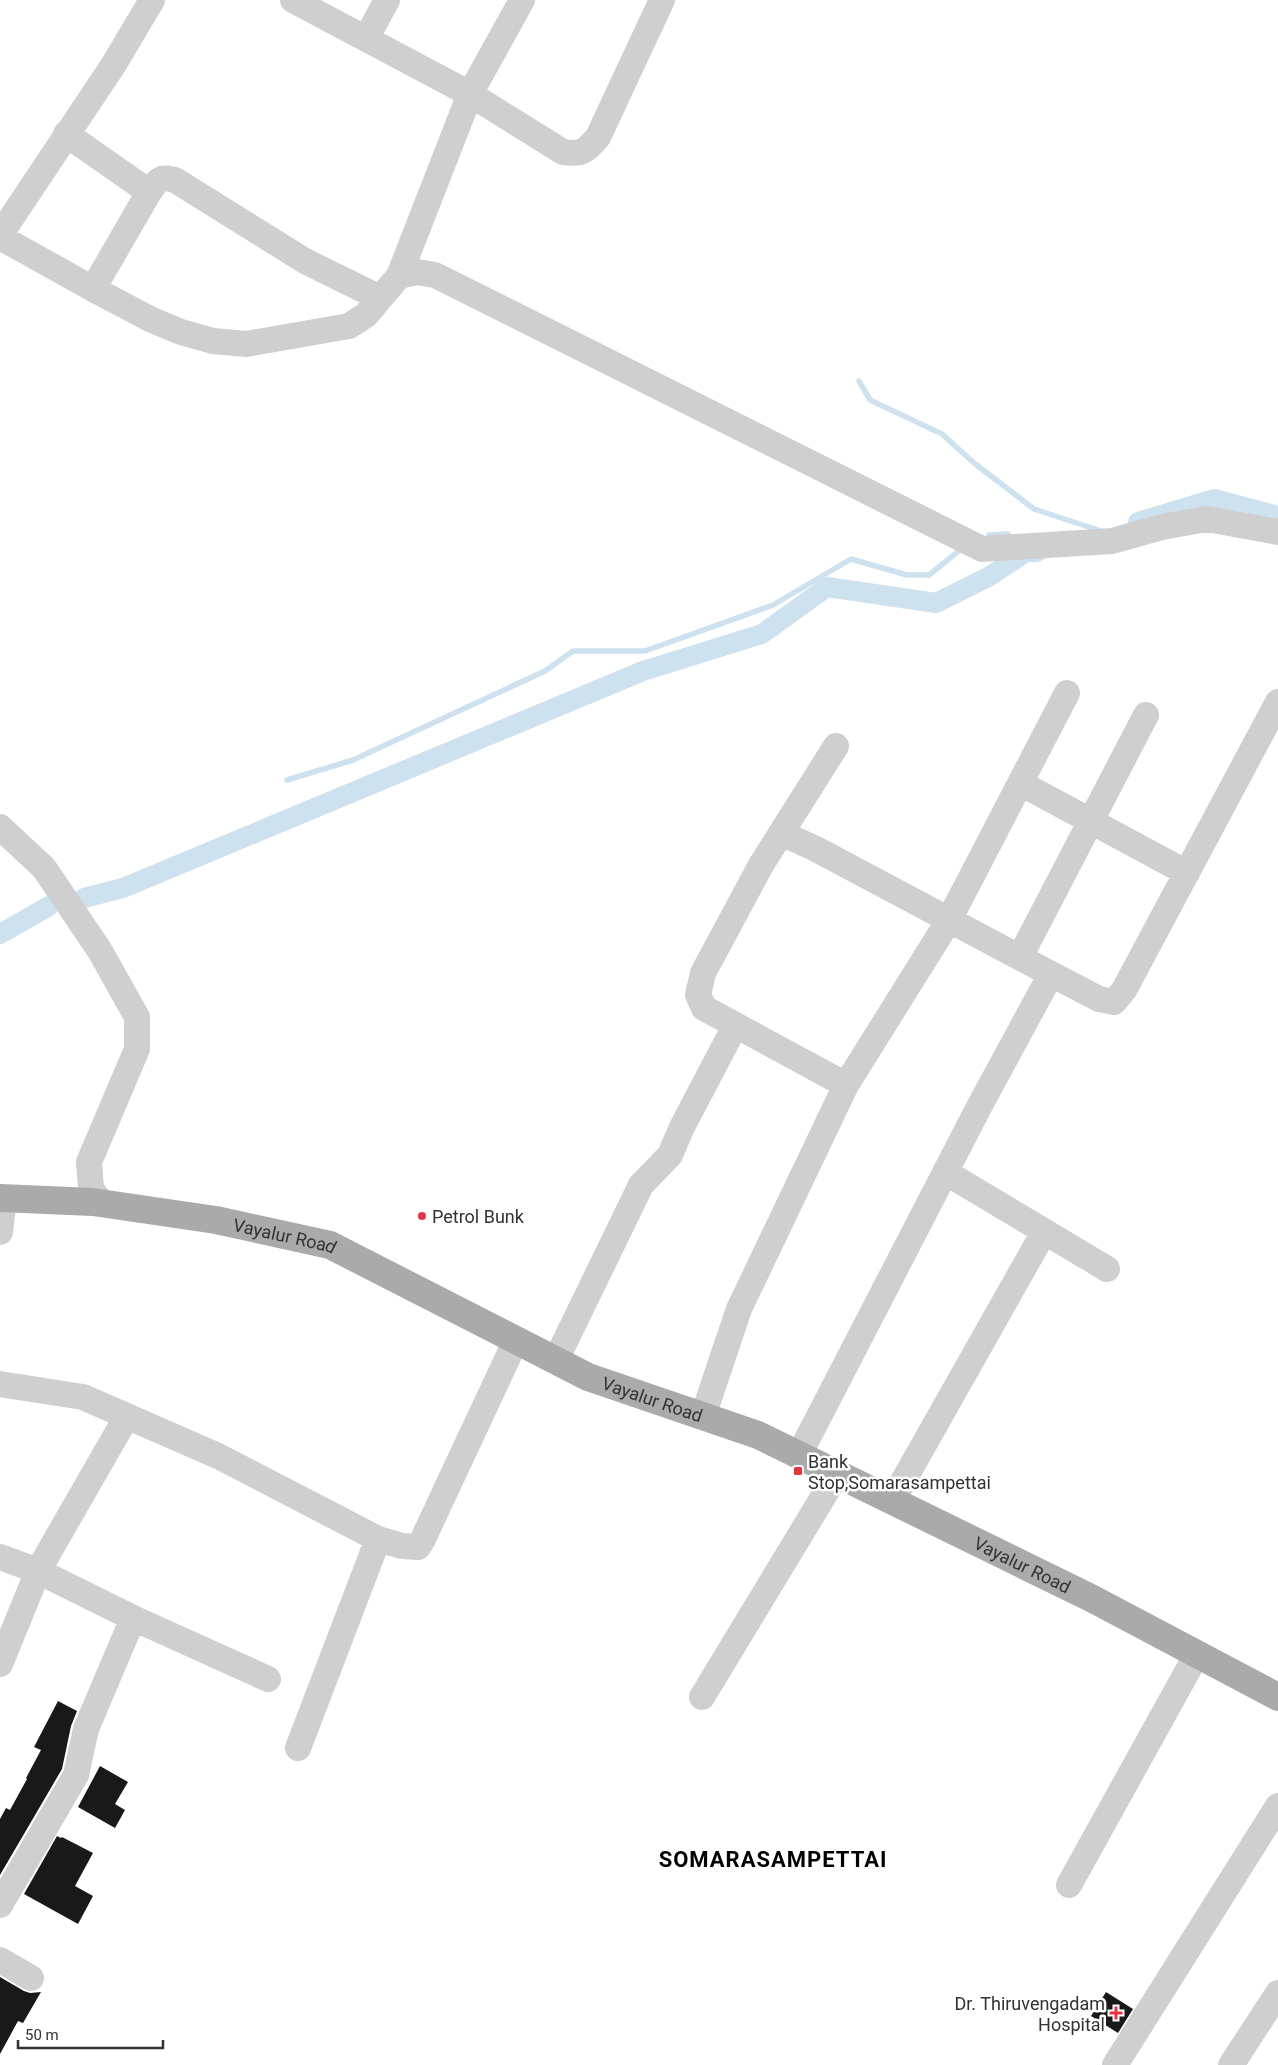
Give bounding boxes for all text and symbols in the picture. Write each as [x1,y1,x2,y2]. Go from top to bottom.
place label: Petrol Bunk [432,1206,525,1227]
marker: Petrol Bunk [416,1210,428,1222]
street label: Vayalur Road [231,1214,341,1257]
street label: Vayalur Road [599,1372,706,1426]
place label: Bank Stop,Somarasampettai [808,1451,991,1493]
marker: Bank Stop,Somarasampettai [792,1465,804,1477]
street label: Vayalur Road [971,1532,1074,1597]
district label: SOMARASAMPETTAI [659,1847,887,1872]
place label: Dr. Thiruvengadam Hospital [955,1993,1105,2035]
marker: Dr. Thiruvengadam Hospital [1109,2006,1123,2020]
scale bar [18,2018,162,2050]
text: 50 m [25,2026,59,2044]

